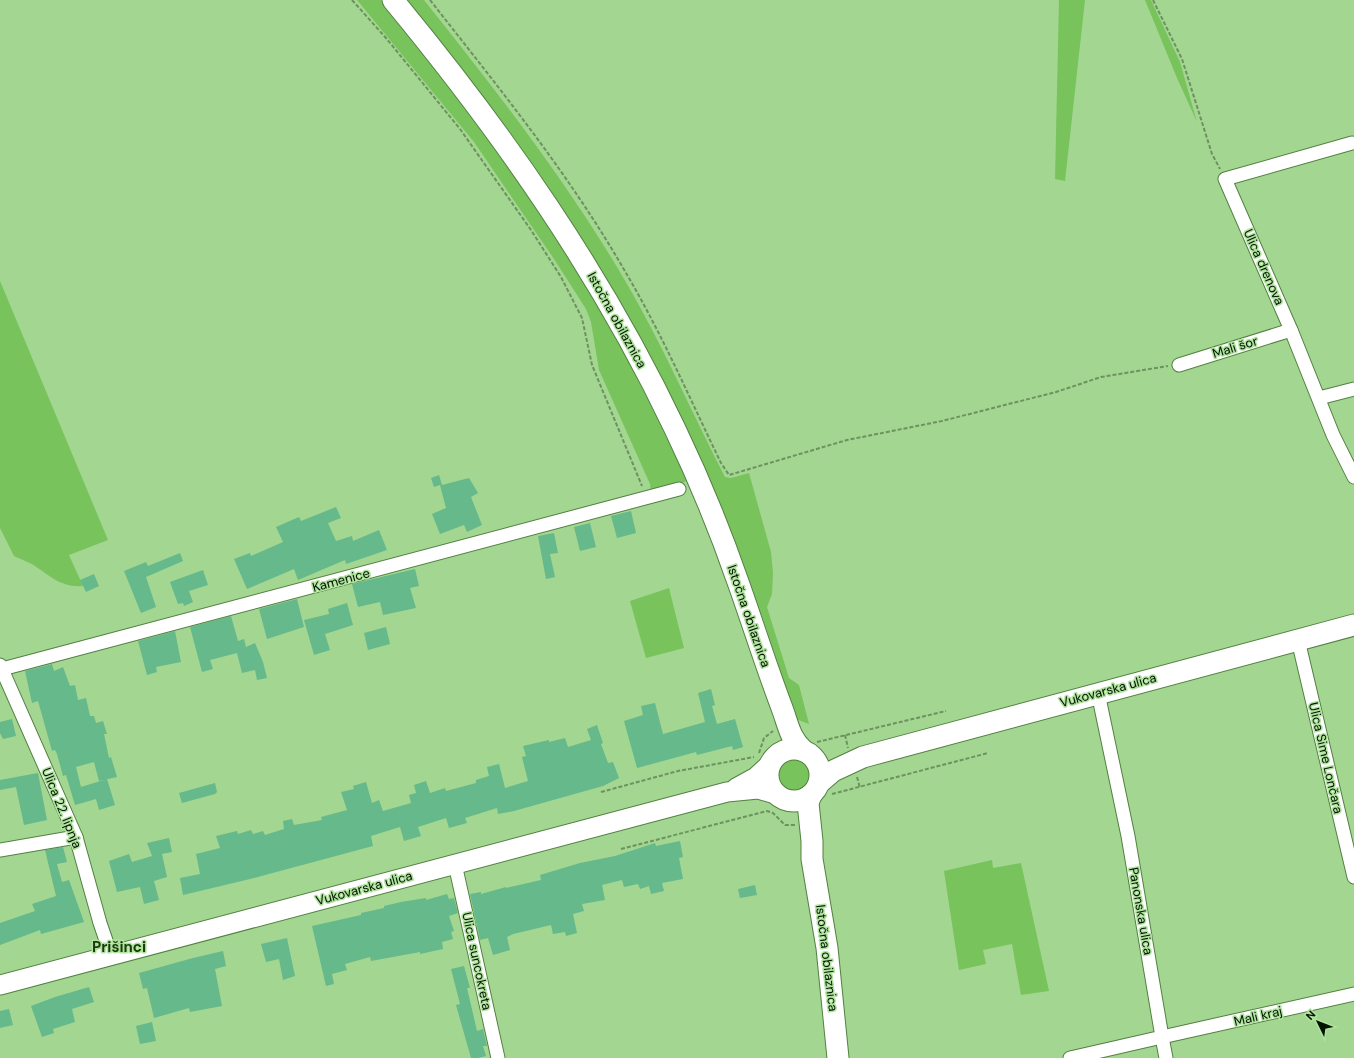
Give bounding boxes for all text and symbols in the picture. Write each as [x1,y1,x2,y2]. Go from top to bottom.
street label: Ulica drenova [1240,227,1288,307]
street label: Istočna obilaznica [584,269,650,371]
street label: Mali šor [1210,332,1260,362]
street label: Istočna obilaznica [723,562,775,670]
street label: Kamenice [310,564,372,596]
street label: Vukovarska ulica [1058,669,1158,711]
street label: Ulica Sime Lončara [1305,701,1347,815]
street label: Ulica 22. lipnja [38,765,86,851]
street label: Panonska ulica [1125,866,1157,956]
street label: Vukovarska ulica [314,867,414,909]
street label: Istočna obilaznica [812,904,842,1012]
street label: Ulica suncokreta [458,911,496,1011]
district label: Prišinci [92,937,146,957]
street label: Mali kraj [1232,1002,1284,1030]
north arrow [1298,1002,1338,1042]
text: N [1303,1007,1319,1023]

